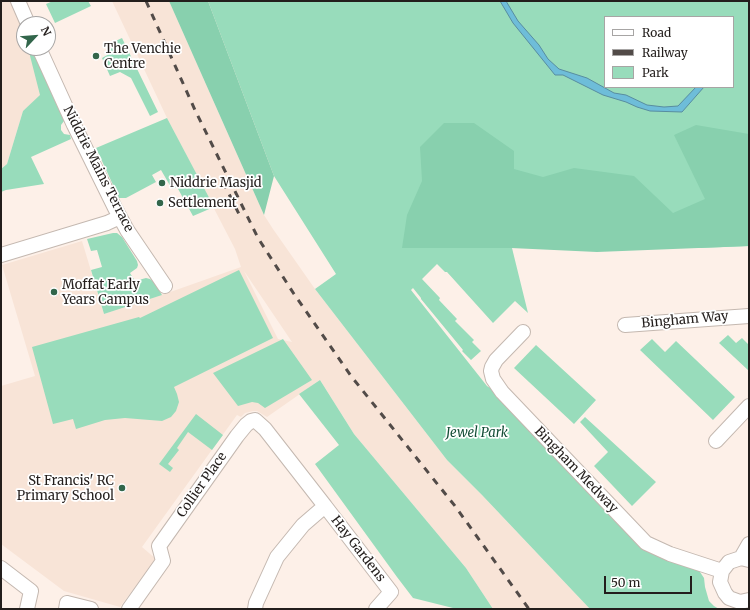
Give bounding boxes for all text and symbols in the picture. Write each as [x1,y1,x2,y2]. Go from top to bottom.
north arrow [16,16,56,56]
legend [604,16,734,88]
text: N [38,24,54,38]
text: Road [642,25,671,40]
place label: The Venchie Centre [104,41,181,72]
text: Railway [642,45,688,60]
marker: The Venchie Centre [91,51,101,61]
text: Park [642,65,669,80]
street label: Niddrie Mains Terrace [59,103,137,235]
place label: Niddrie Masjid [170,175,262,191]
marker: Niddrie Masjid [157,178,167,188]
place label: Settlement [168,195,237,211]
marker: Settlement [155,198,165,208]
place label: Moffat Early Years Campus [62,277,149,308]
marker: Moffat Early Years Campus [49,287,59,297]
street label: Bingham Way [641,308,729,332]
street label: Bingham Medway [531,424,621,516]
park label: Jewel Park [446,425,508,441]
street label: Collier Place [174,449,230,521]
place label: St Francis' RC Primary School [17,473,114,504]
marker: St Francis' RC Primary School [117,483,127,493]
street label: Hay Gardens [327,513,389,585]
scale bar [606,568,694,594]
text: 50 m [611,575,640,590]

